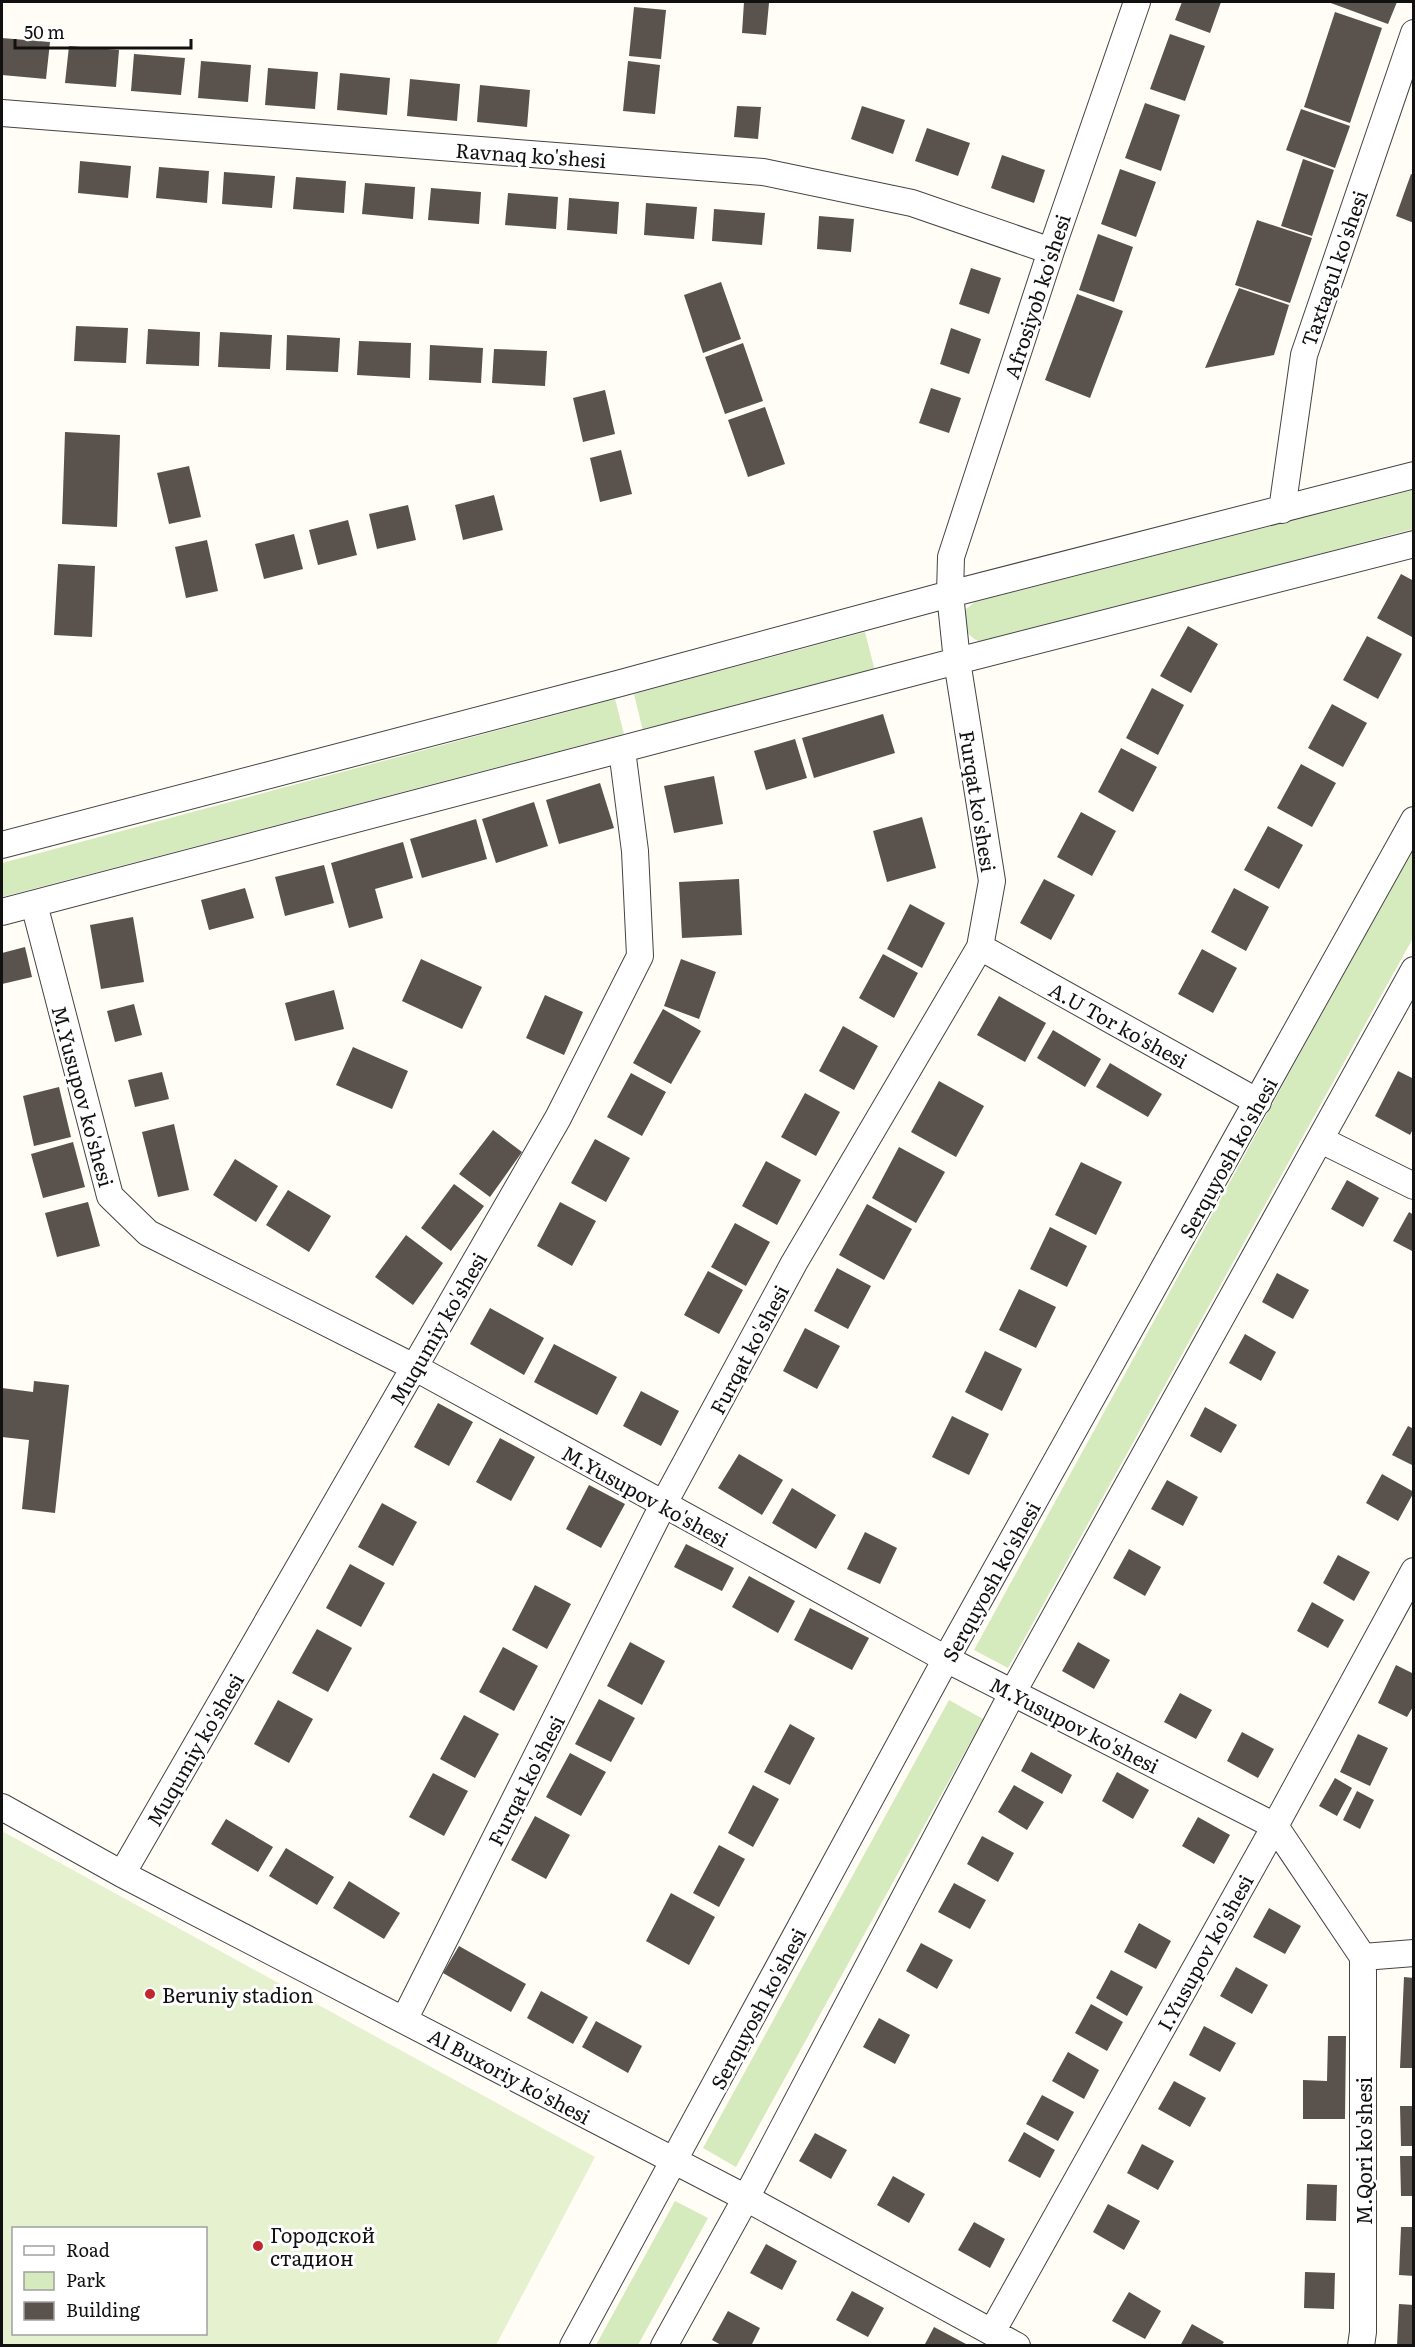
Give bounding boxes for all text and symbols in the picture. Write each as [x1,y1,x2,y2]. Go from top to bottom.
scale bar [15,12,190,50]
text: 50 m [24,18,65,45]
street label: Ravnaq ko'shesi [455,134,608,174]
street label: Taxtagul ko'shesi [1292,185,1374,350]
street label: Afrosiyob ko'shesi [995,209,1077,382]
street label: Furqat ko'shesi [953,728,1005,874]
street label: A.U Tor ko'shesi [1044,973,1194,1075]
street label: M.Yusupov ko'shesi [45,1002,123,1190]
street label: Serquyosh ko'shesi [1170,1071,1284,1243]
street label: Muqumiy ko'shesi [381,1246,493,1410]
street label: Furqat ko'shesi [701,1279,795,1419]
street label: M.Yusupov ko'shesi [557,1437,735,1553]
street label: Serquyosh ko'shesi [933,1495,1047,1667]
street label: Muqumiy ko'shesi [138,1667,250,1831]
street label: M.Yusupov ko'shesi [985,1668,1165,1780]
street label: Furqat ko'shesi [479,1709,571,1851]
street label: I.Yusupov ko'shesi [1149,1868,1260,2036]
street label: Serquyosh ko'shesi [702,1922,812,2094]
place label: Beruniy stadion [162,1979,313,2009]
marker: Beruniy stadion [143,1987,157,2001]
street label: Al Buxoriy ko'shesi [423,2019,597,2131]
street label: M.Qori ko'shesi [1348,2077,1378,2225]
place label: Городской стадион [270,2219,375,2272]
legend [12,2227,207,2335]
text: Road [66,2236,110,2263]
marker: Городской стадион [251,2239,265,2253]
text: Park [66,2266,107,2293]
text: Building [66,2296,141,2323]

